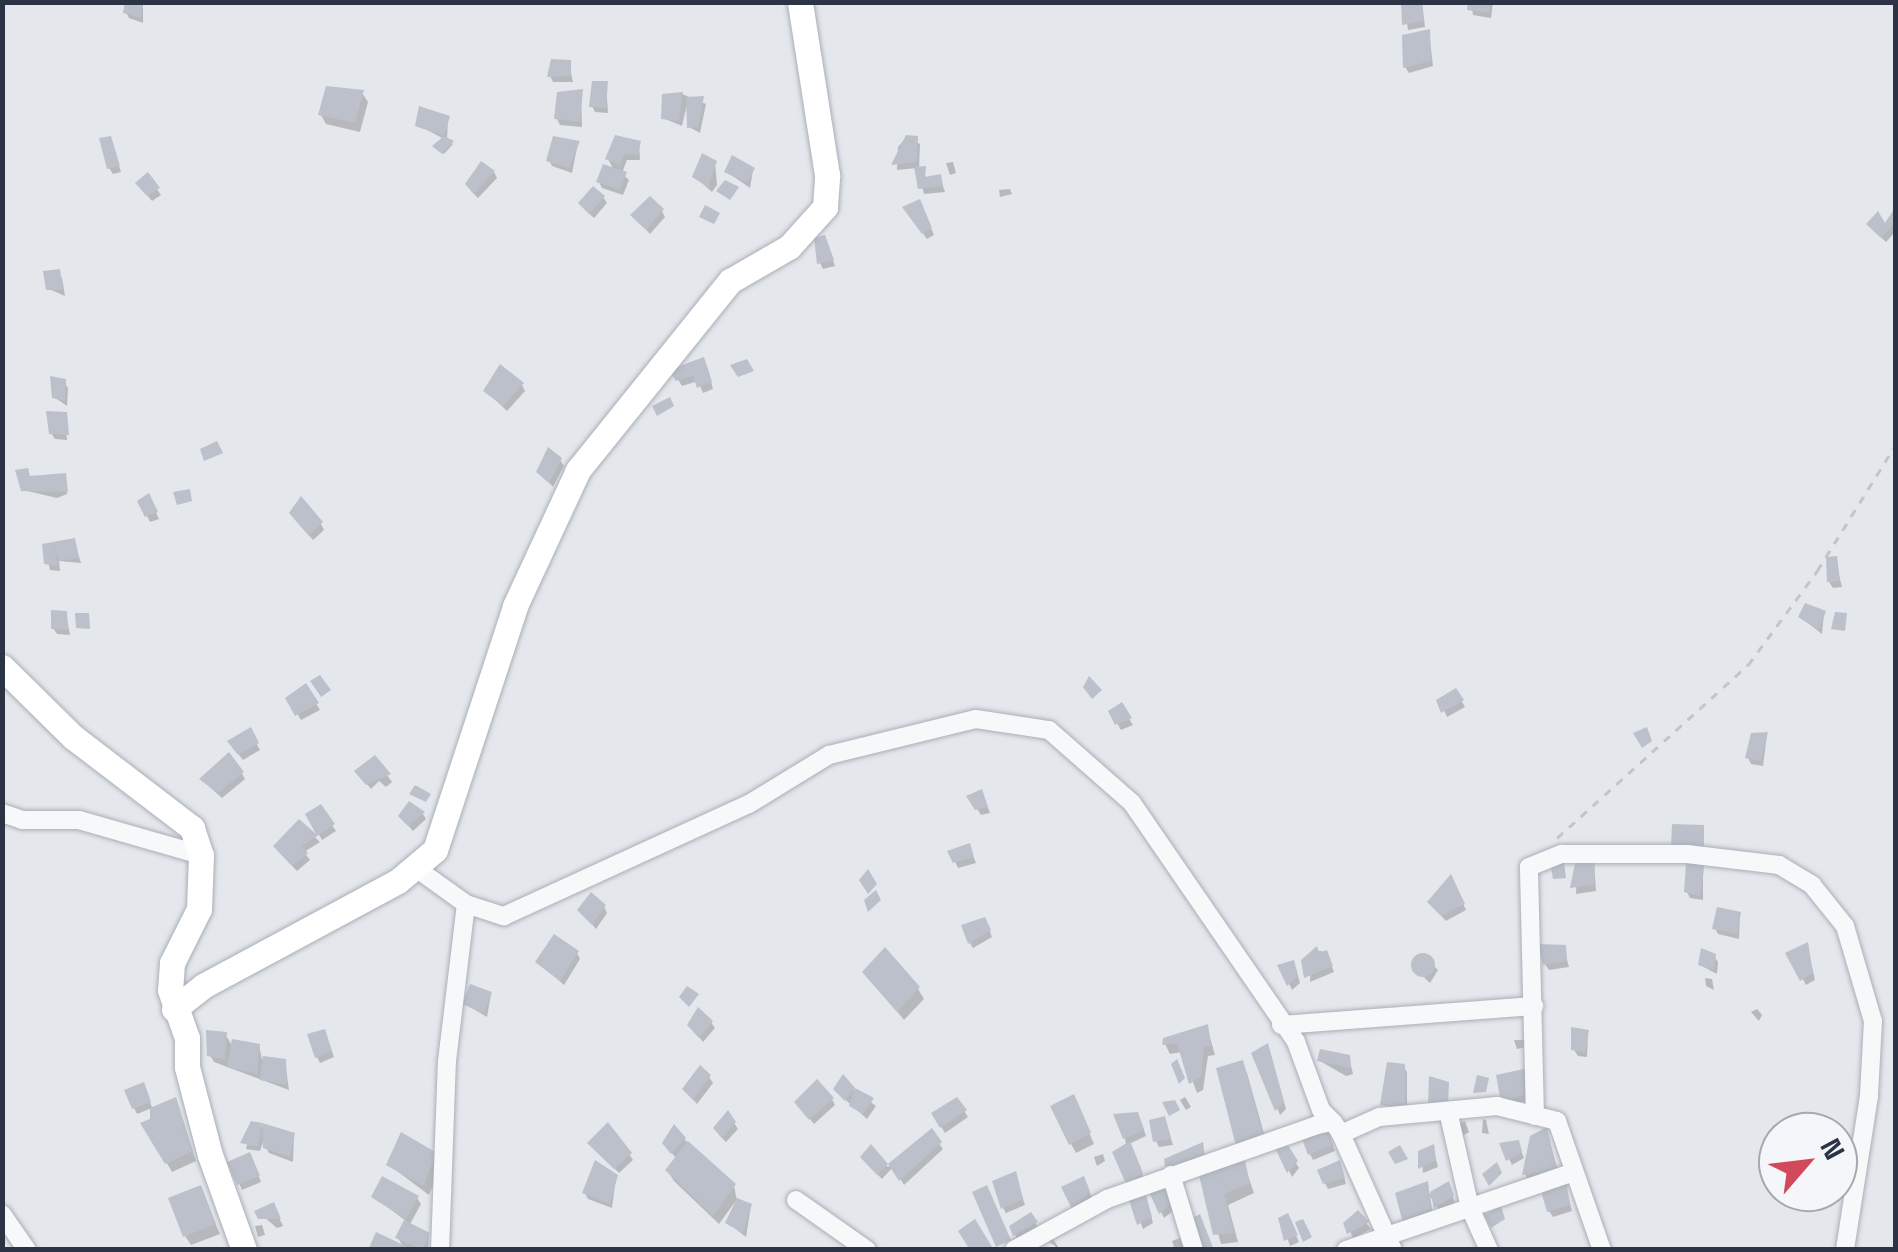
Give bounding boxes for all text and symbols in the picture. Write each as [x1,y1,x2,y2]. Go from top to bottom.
north arrow [1758,1112,1858,1212]
text: N [1812,1132,1853,1166]

